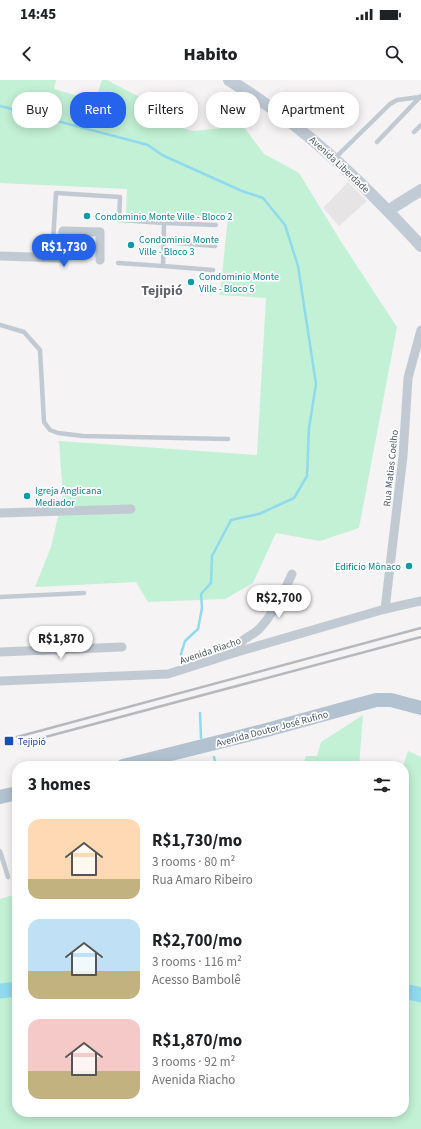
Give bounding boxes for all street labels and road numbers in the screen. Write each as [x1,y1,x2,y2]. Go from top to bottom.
street label: Avenida Liberdade [306,133,373,196]
street label: Rua Matias Coelho [380,429,402,507]
street label: Avenida Riacho [178,634,243,668]
street label: Avenida Doutor José Rufino [215,707,330,751]

